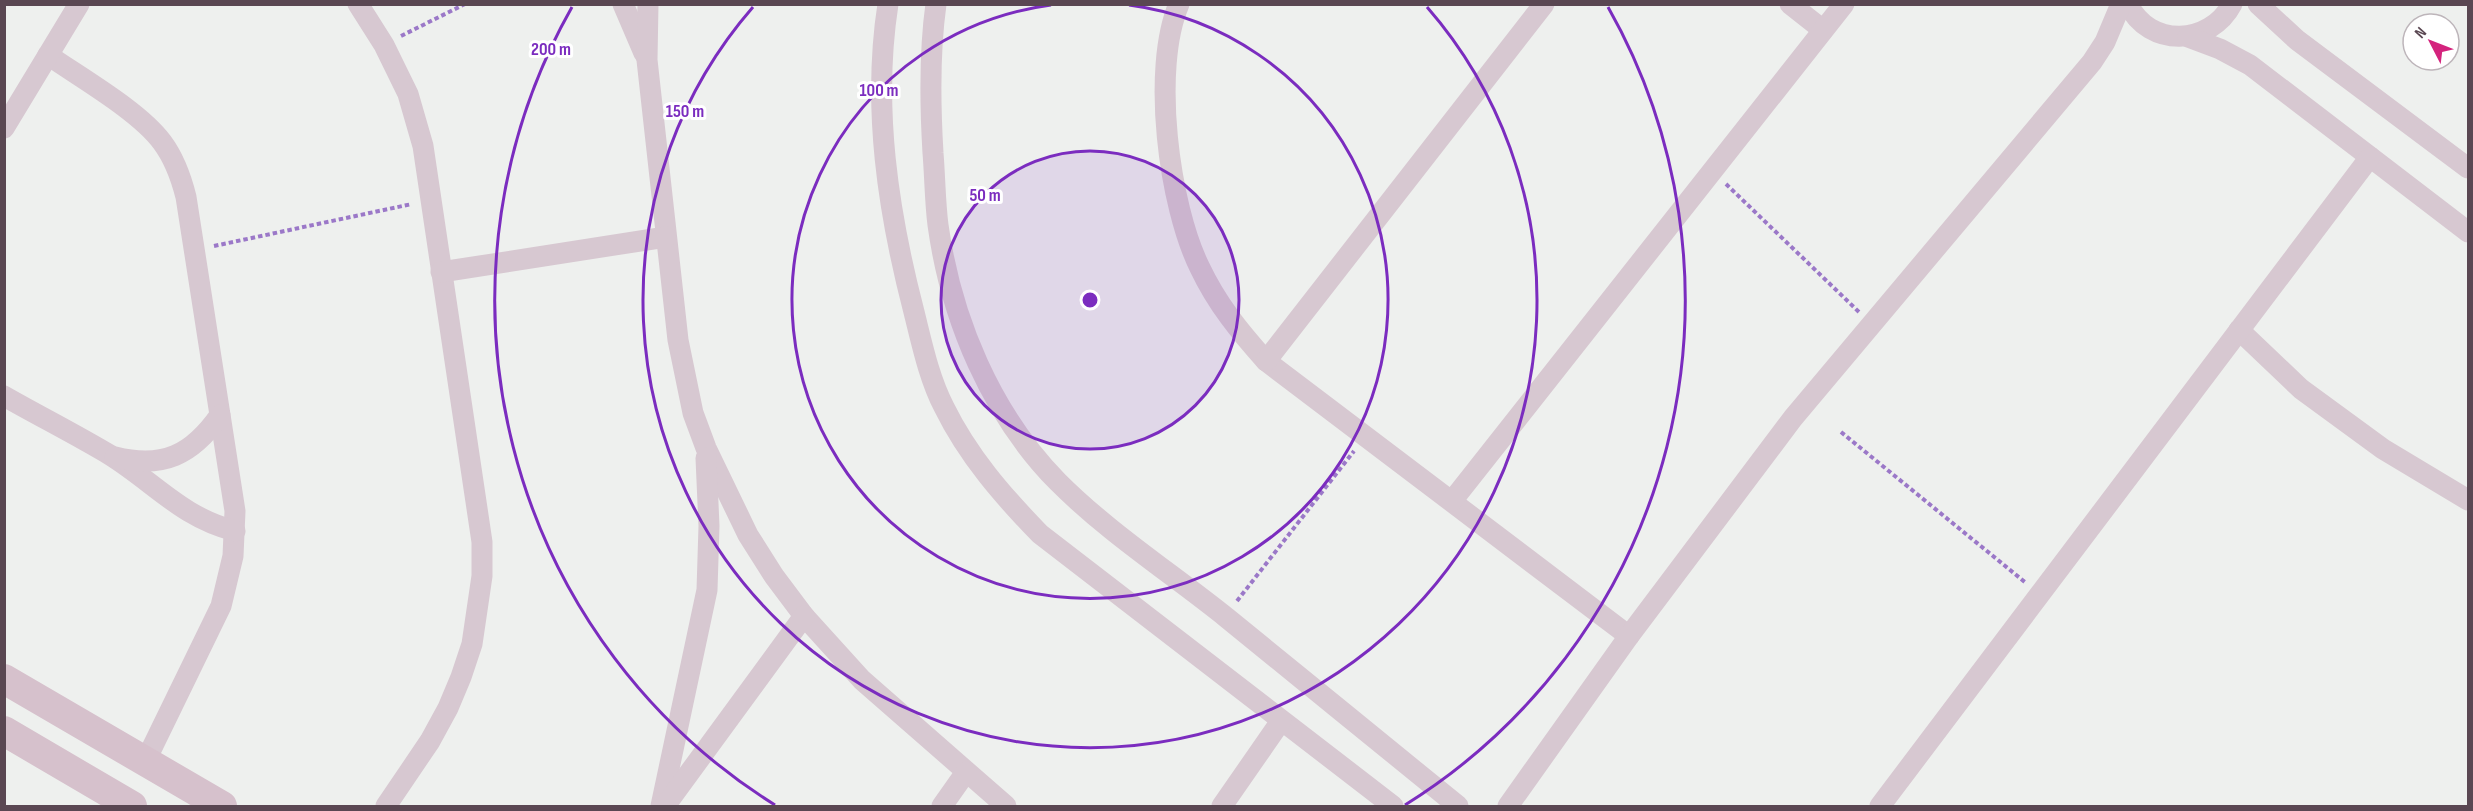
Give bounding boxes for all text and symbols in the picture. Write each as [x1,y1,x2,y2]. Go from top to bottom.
north arrow [2401,12,2461,72]
text: N [2411,23,2431,42]
text: 200 m [531,39,571,60]
text: 100 m [860,80,899,101]
text: 150 m [666,101,704,122]
text: 50 m [969,185,1001,206]
centre of rings [1080,290,1100,310]

